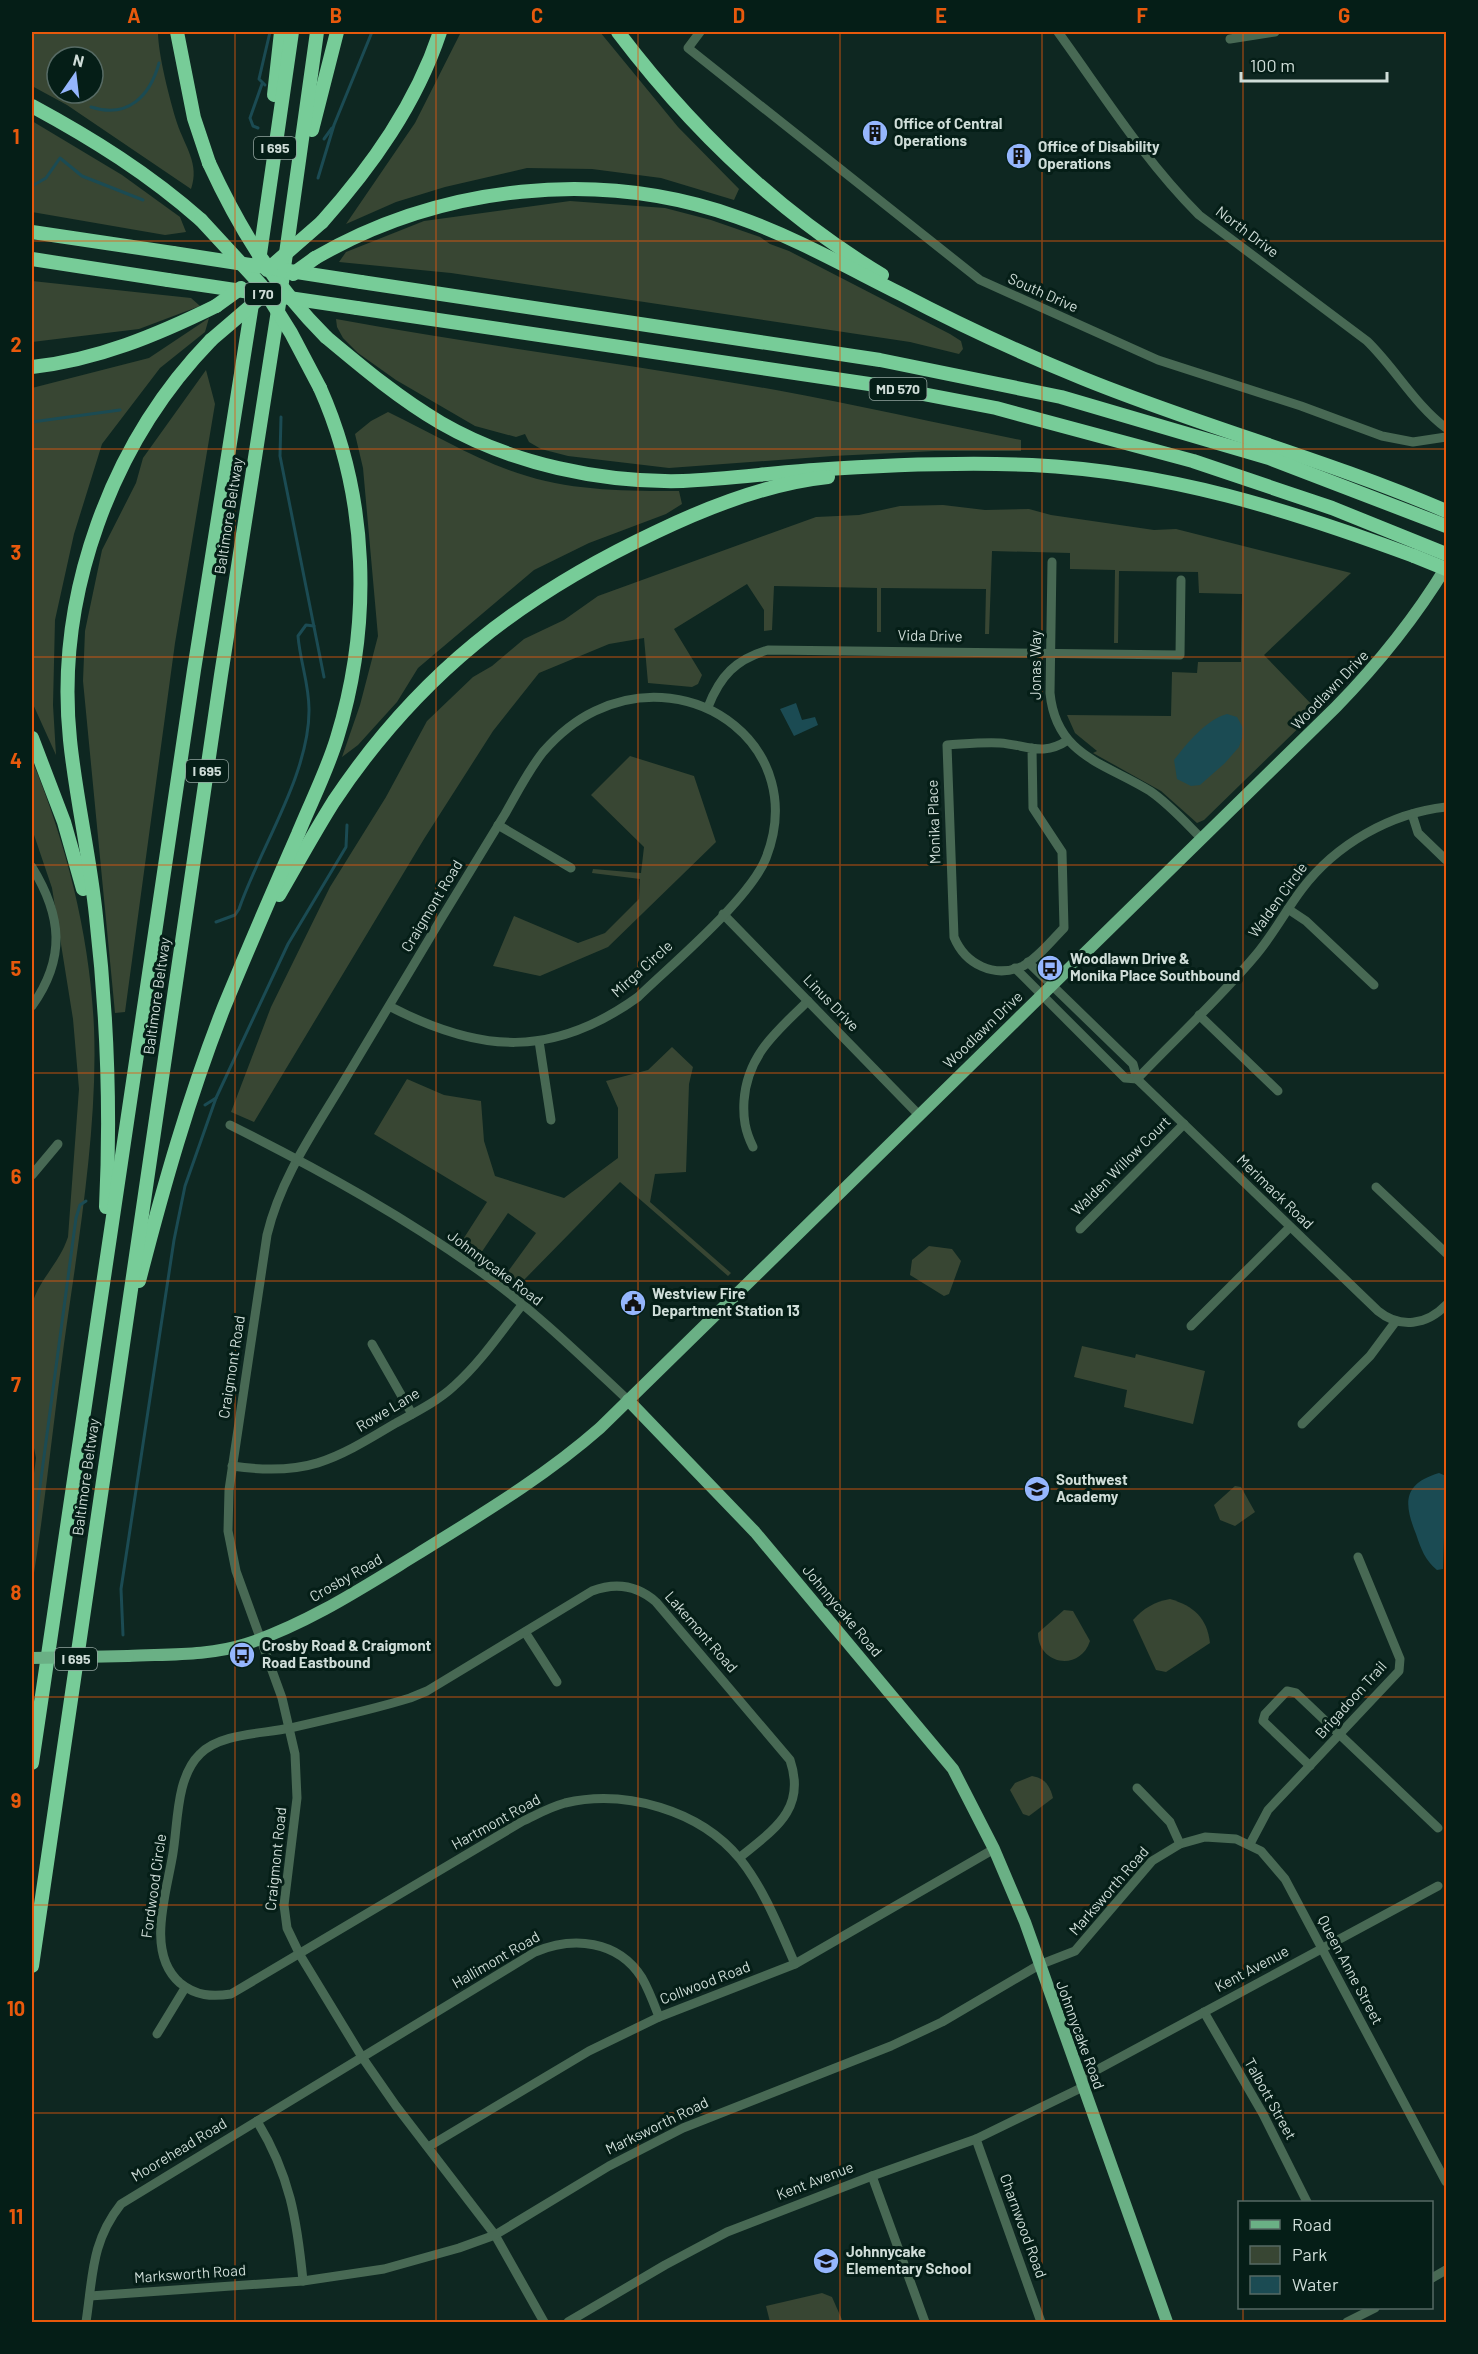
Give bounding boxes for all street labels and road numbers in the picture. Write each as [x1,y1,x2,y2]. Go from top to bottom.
road number: I 695 [254,137,296,159]
street label: North Drive [1213,202,1283,261]
street label: South Drive [1006,269,1081,316]
road number: I 70 [245,283,281,305]
road number: MD 570 [870,378,926,400]
street label: Baltimore Beltway [210,456,246,576]
street label: Vida Drive [897,625,963,645]
street label: Jonas Way [1026,630,1044,700]
street label: Woodlawn Drive [1287,646,1372,733]
road number: I 695 [186,760,228,782]
street label: Monika Place [923,779,943,865]
street label: Craigmont Road [397,856,466,955]
street label: Walden Circle [1244,858,1310,940]
street label: Baltimore Beltway [139,936,173,1056]
street label: Mirga Circle [607,936,676,1000]
street label: Linus Drive [800,970,863,1034]
street label: Woodlawn Drive [939,987,1026,1072]
street label: Walden Willow Court [1067,1112,1174,1219]
street label: Merimack Road [1234,1150,1318,1232]
street label: Johnnycake Road [444,1226,547,1309]
street label: Craigmont Road [214,1314,248,1420]
street label: Rowe Lane [353,1383,422,1435]
street label: Baltimore Beltway [68,1417,102,1537]
street label: Crosby Road [306,1549,385,1605]
street label: Johnnycake Road [799,1561,886,1660]
street label: Lakemont Road [662,1587,742,1676]
road number: I 695 [55,1648,97,1670]
street label: Brigadoon Trail [1311,1657,1390,1742]
street label: Hartmont Road [448,1789,543,1853]
street label: Craigmont Road [261,1806,289,1912]
street label: Fordwood Circle [137,1832,169,1939]
street label: Marksworth Road [1065,1842,1152,1939]
street label: Queen Anne Street [1315,1912,1387,2027]
street label: Hallimont Road [448,1927,543,1992]
street label: Kent Avenue [1211,1941,1292,1995]
street label: Collwood Road [657,1957,752,2008]
street label: Johnnycake Road [1053,1978,1109,2092]
street label: Talbott Street [1241,2055,1301,2142]
street label: Marksworth Road [602,2092,711,2158]
street label: Moorehead Road [127,2114,230,2185]
street label: Kent Avenue [774,2157,856,2203]
street label: Charnwood Road [997,2171,1051,2280]
street label: Marksworth Road [133,2260,247,2286]

